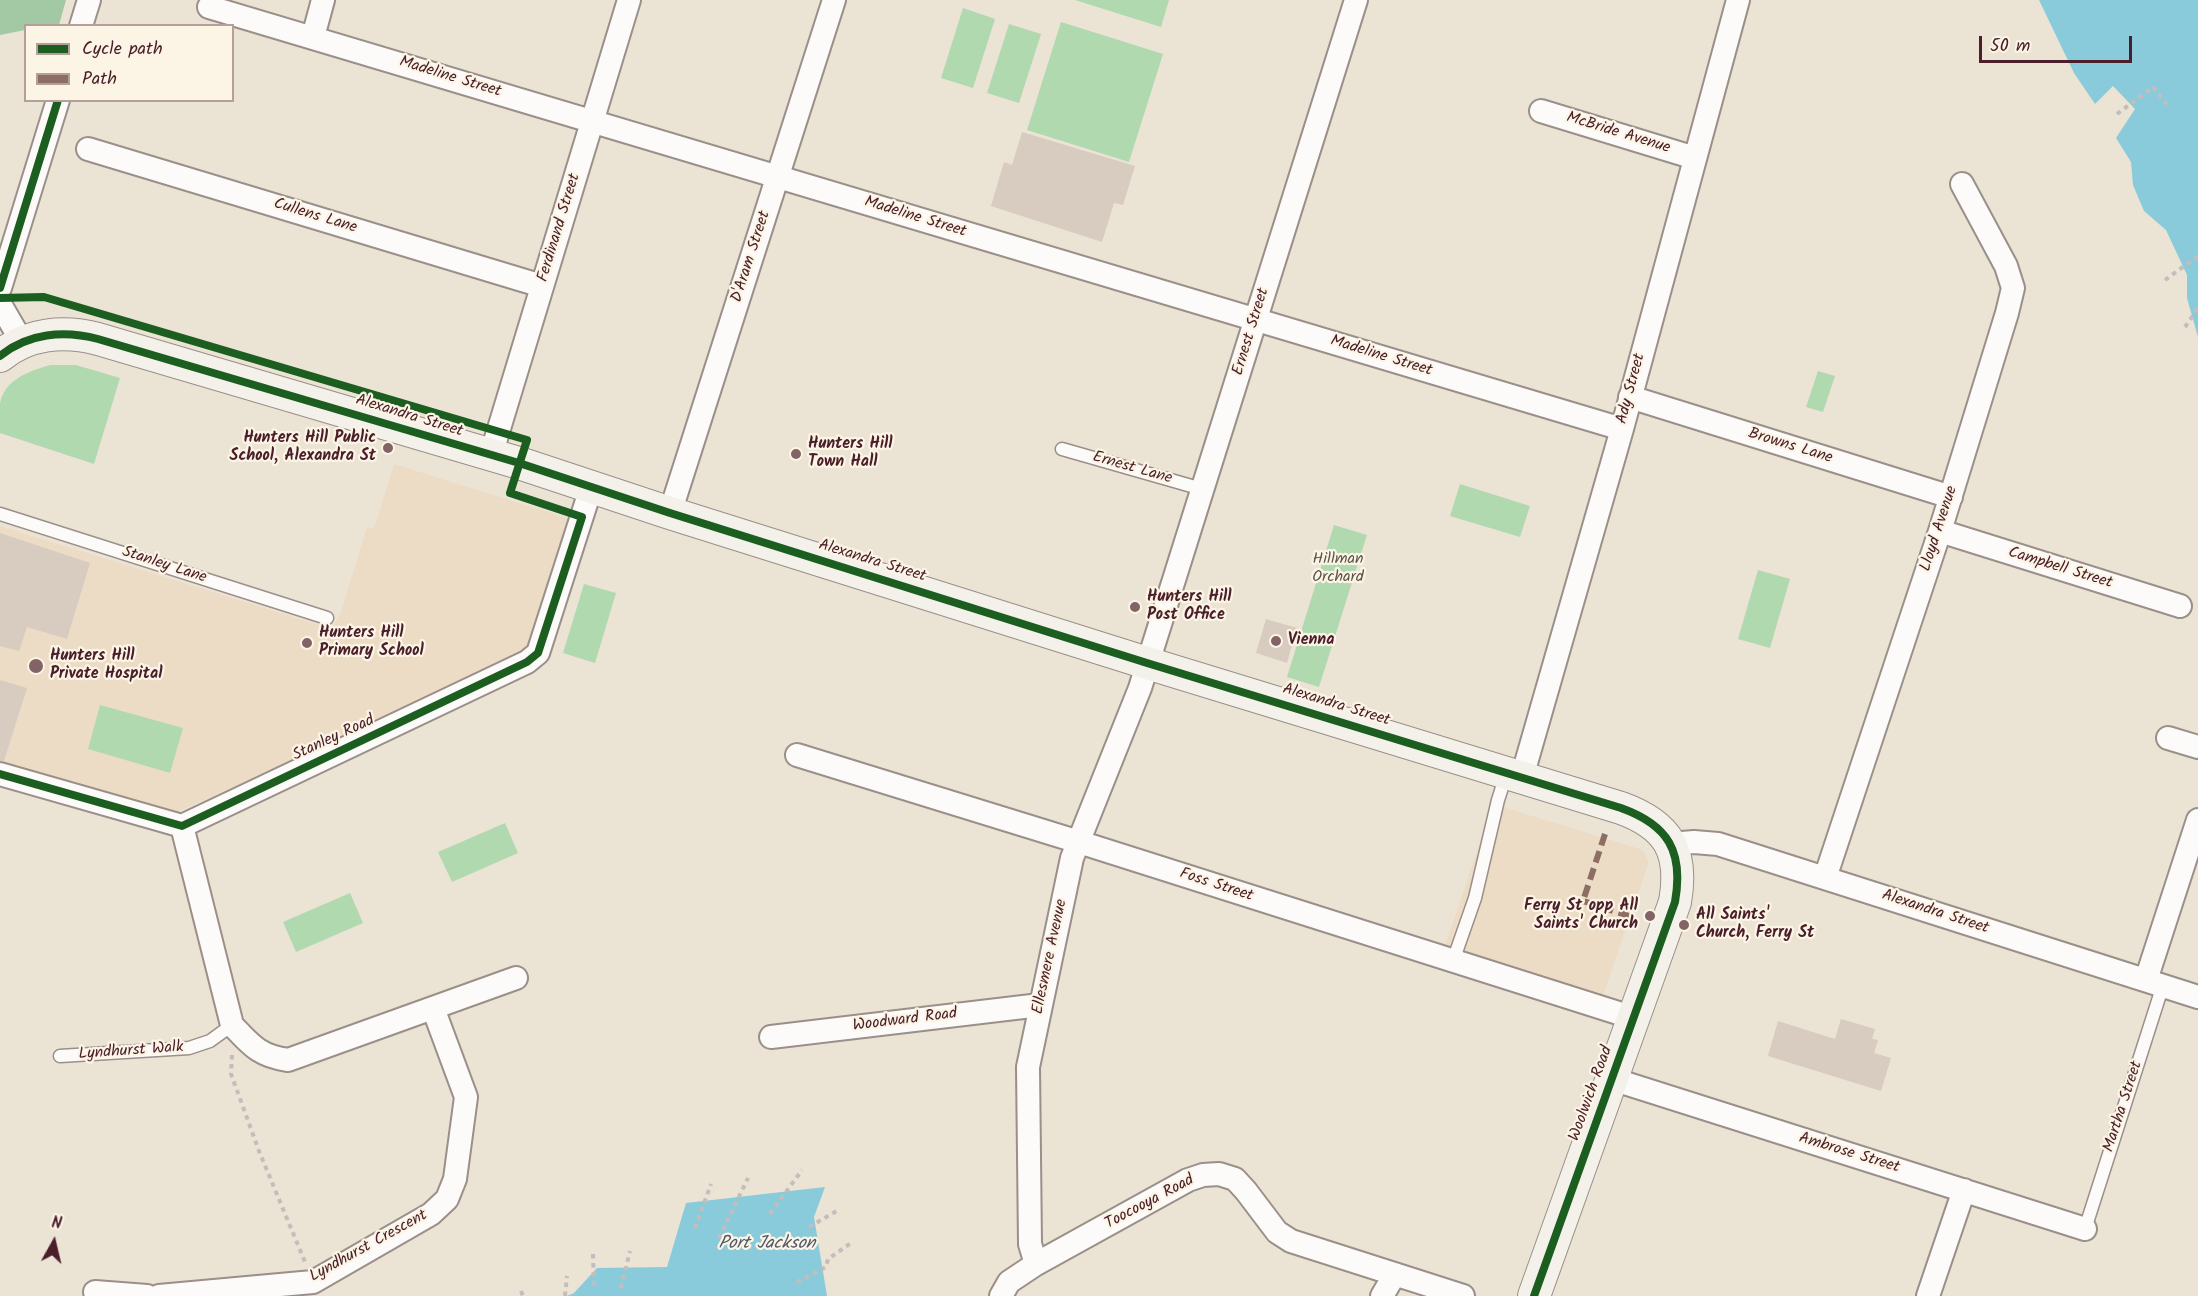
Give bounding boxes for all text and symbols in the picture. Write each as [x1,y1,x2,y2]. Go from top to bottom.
legend [24,24,234,102]
scale bar [1982,24,2135,62]
text: 50 m [1990,32,2030,61]
text: Cycle path [82,35,163,64]
street label: Madeline Street [397,53,503,103]
text: Path [82,65,117,94]
street label: McBride Avenue [1564,109,1672,159]
street label: Ferdinand Street [534,172,586,284]
street label: Madeline Street [862,193,968,243]
street label: Cullens Lane [271,195,359,239]
street label: D'Aram Street [728,209,776,305]
street label: Ernest Street [1230,286,1274,378]
street label: Madeline Street [1328,332,1434,382]
street label: Ady Street [1613,352,1651,426]
street label: Alexandra Street [353,392,465,442]
street label: Browns Lane [1745,425,1835,469]
place label: Hunters Hill Public School, Alexandra St [230,429,376,467]
place label: Hunters Hill Town Hall [808,435,893,473]
marker: Hunters Hill Public School, Alexandra St [381,441,395,455]
marker: Hunters Hill Town Hall [789,447,803,461]
street label: Ernest Lane [1090,449,1174,489]
street label: Lloyd Avenue [1917,484,1963,574]
street label: Alexandra Street [816,537,928,587]
street label: Stanley Lane [119,543,209,589]
street label: Campbell Street [2006,544,2114,594]
park label: Hillman Orchard [1312,550,1364,588]
place label: Hunters Hill Post Office [1147,588,1232,626]
marker: Hunters Hill Post Office [1128,600,1142,614]
place label: Hunters Hill Primary School [319,624,424,662]
place label: Vienna [1288,631,1334,651]
marker: Vienna [1269,634,1283,648]
marker: Hunters Hill Primary School [300,636,314,650]
place label: Hunters Hill Private Hospital [50,647,162,685]
marker: Hunters Hill Private Hospital [27,657,45,675]
street label: Alexandra Street [1280,681,1392,731]
street label: Stanley Road [290,712,378,766]
street label: Foss Street [1177,865,1255,907]
street label: Alexandra Street [1879,887,1991,939]
place label: Ferry St opp All Saints' Church [1524,897,1638,935]
street label: Ellesmere Avenue [1029,898,1073,1016]
place label: All Saints' Church, Ferry St [1696,906,1814,944]
marker: Ferry St opp All Saints' Church [1643,909,1657,923]
marker: All Saints' Church, Ferry St [1677,918,1691,932]
street label: Woodward Road [852,1005,958,1037]
street label: Lyndhurst Walk [78,1039,184,1065]
street label: Woolwich Road [1566,1044,1618,1144]
street label: Martha Street [2100,1059,2148,1155]
street label: Ambrose Street [1796,1130,1902,1178]
street label: Toocooya Road [1102,1171,1198,1235]
street label: Lyndhurst Crescent [307,1207,431,1287]
text: N [50,1211,63,1237]
north arrow [24,1212,84,1272]
water label: Port Jackson [719,1234,815,1256]

